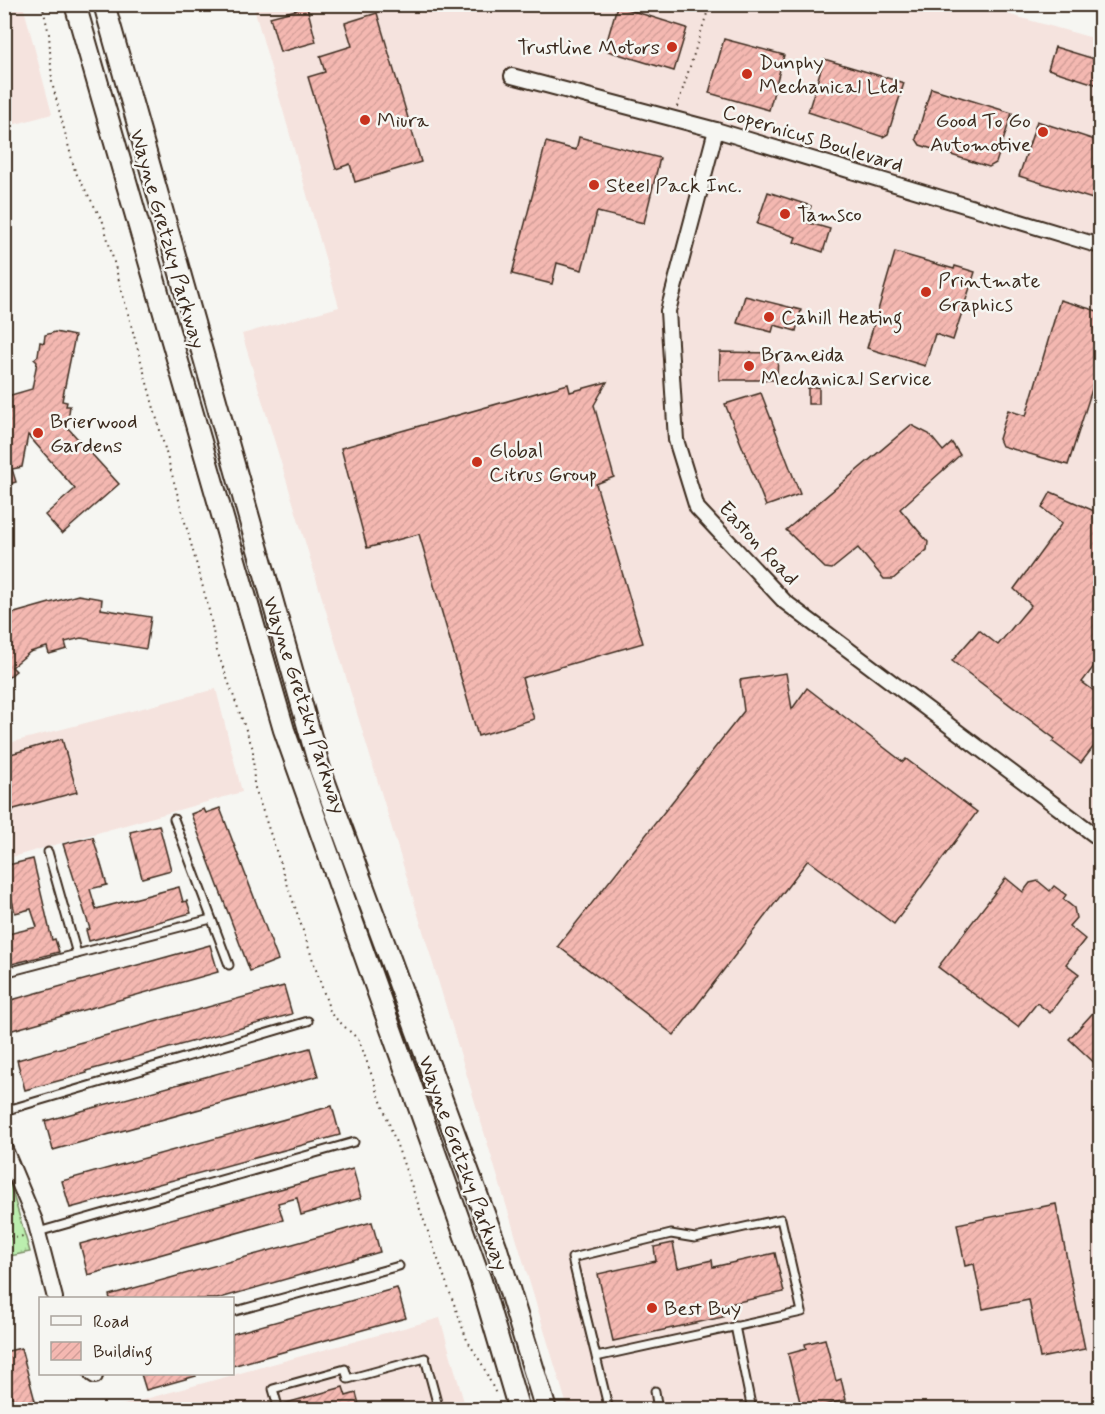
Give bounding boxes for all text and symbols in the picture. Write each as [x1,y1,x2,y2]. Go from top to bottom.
place label: Trustline Motors [517,34,660,62]
marker: Trustline Motors [665,40,679,54]
place label: Dunphy Mechanical Ltd. [759,49,903,101]
marker: Dunphy Mechanical Ltd. [740,67,754,81]
street label: Copernicus Boulevard [719,98,906,180]
place label: Miura [377,107,429,135]
place label: Good To Go Automotive [930,107,1031,159]
marker: Miura [358,113,372,127]
marker: Good To Go Automotive [1036,125,1050,139]
street label: Wayne Gretzky Parkway [122,126,212,352]
place label: Steel Pack Inc. [606,172,742,200]
marker: Steel Pack Inc. [587,178,601,192]
place label: Tamsco [797,201,862,229]
marker: Tamsco [778,207,792,221]
place label: Printmate Graphics [938,267,1040,319]
marker: Printmate Graphics [919,285,933,299]
place label: Cahill Heating [781,304,903,334]
marker: Cahill Heating [762,310,776,324]
place label: Braneida Mechanical Service [761,341,932,393]
marker: Braneida Mechanical Service [742,359,756,373]
place label: Brierwood Gardens [50,408,138,460]
marker: Brierwood Gardens [31,426,45,440]
place label: Global Citrus Group [489,437,597,489]
marker: Global Citrus Group [470,455,484,469]
street label: Easton Road [712,495,805,592]
street label: Wayne Gretzky Parkway [256,593,352,818]
street label: Wayne Gretzky Parkway [411,1052,515,1275]
place label: Best Buy [664,1295,741,1323]
legend [39,1297,234,1375]
marker: Best Buy [645,1301,659,1315]
text: Road [93,1310,129,1334]
text: Building [93,1340,153,1366]

